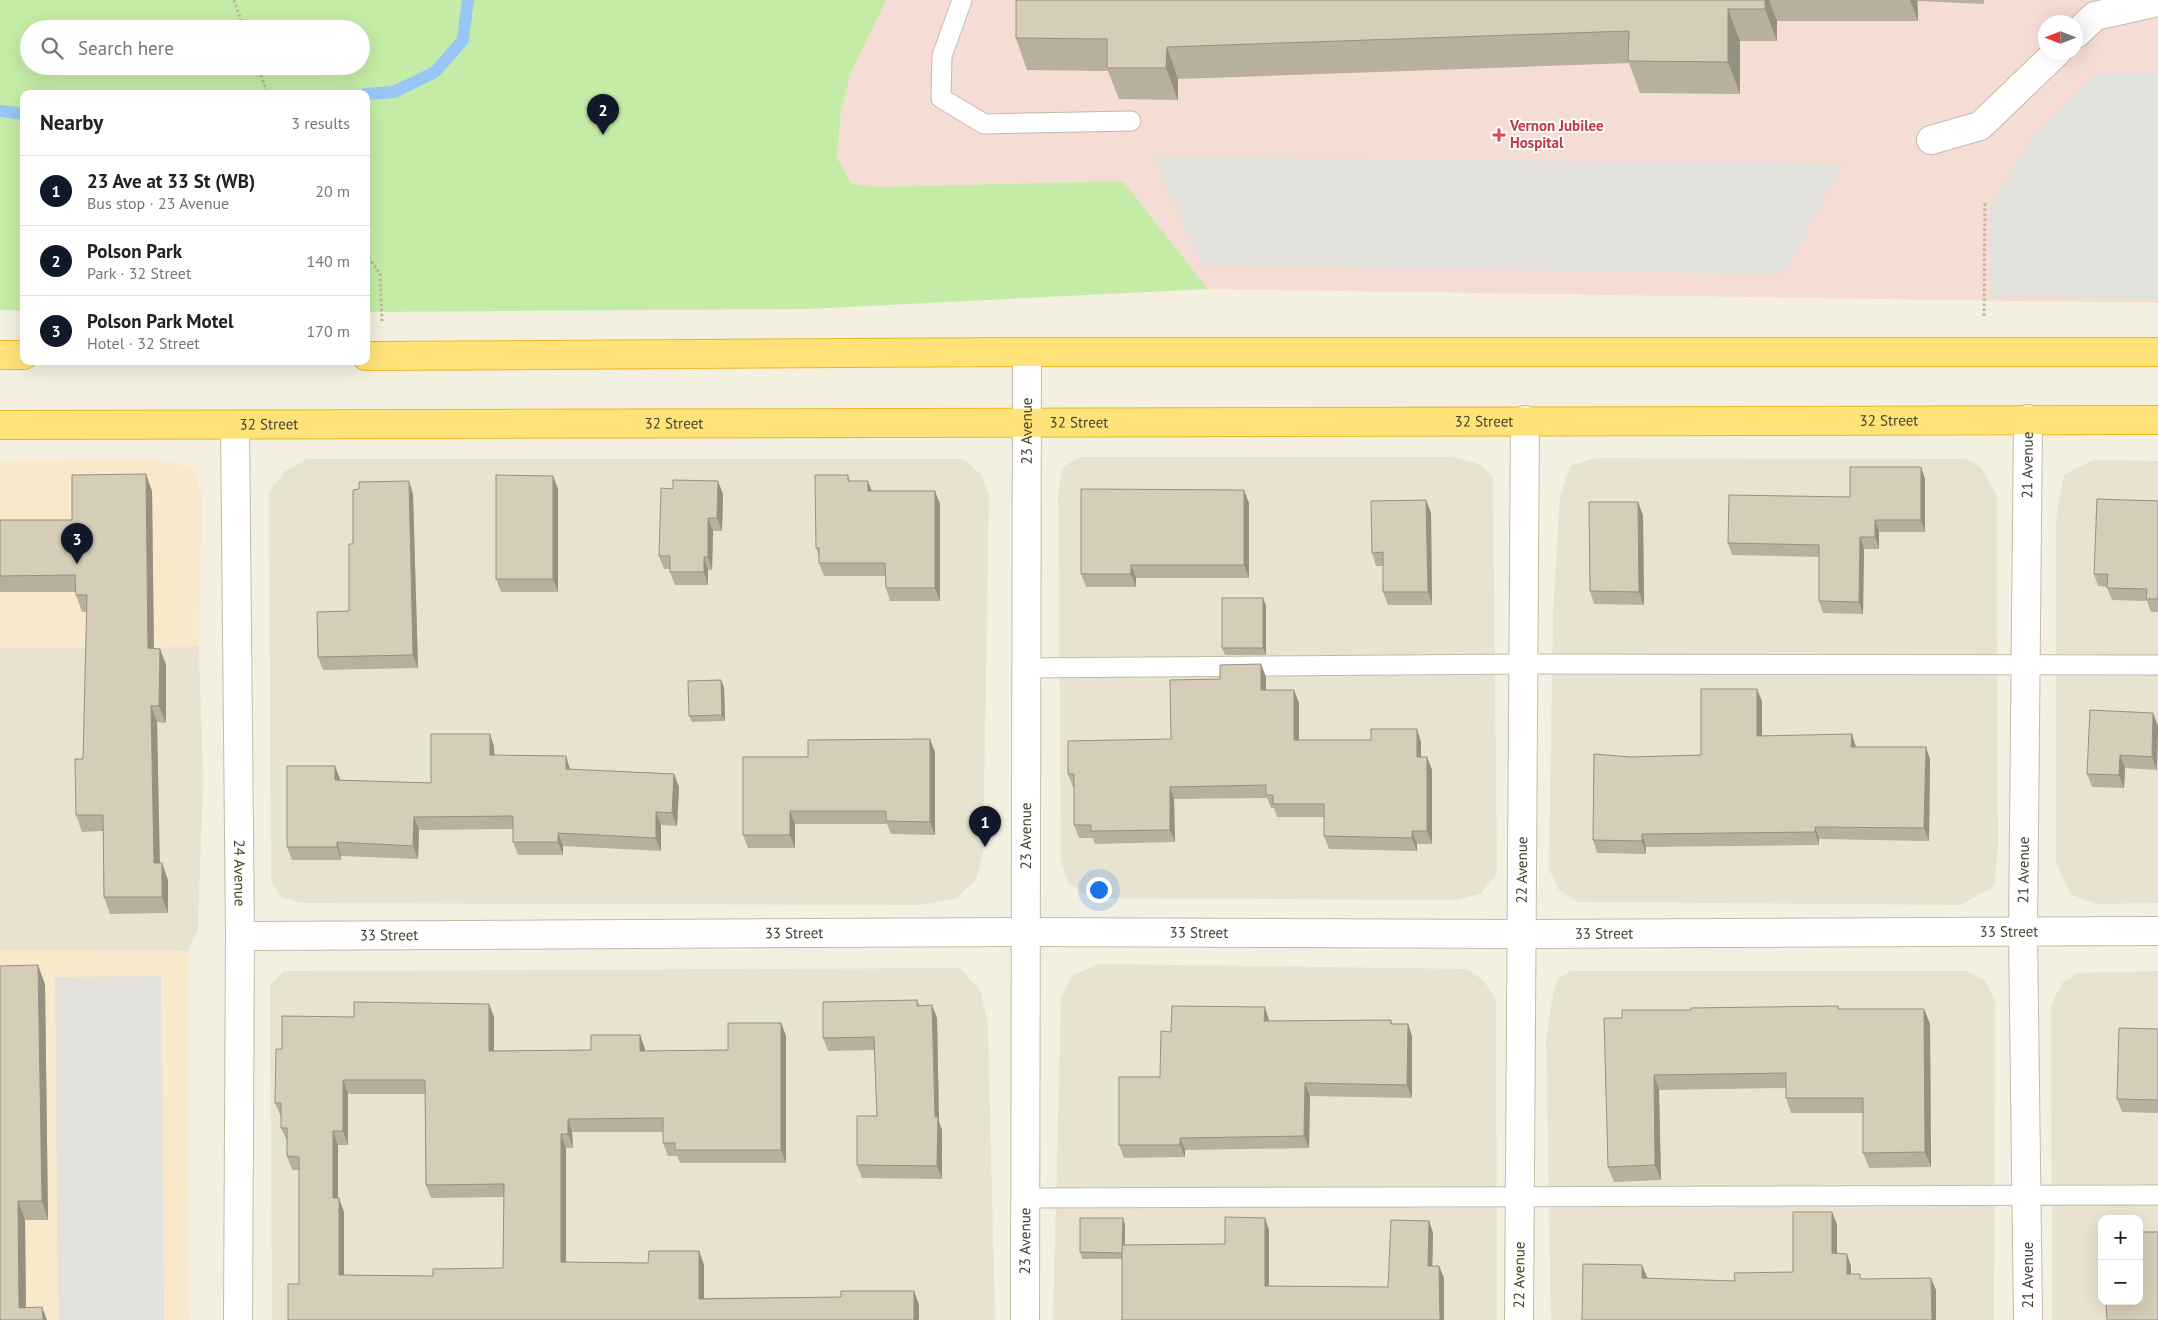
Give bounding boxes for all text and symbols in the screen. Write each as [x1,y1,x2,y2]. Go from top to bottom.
north arrow [2038,15,2083,60]
search box [20,20,370,75]
icon: search [38,34,66,62]
text: Search here [78,36,174,60]
pin: 2 [587,94,619,135]
text: Nearby [40,109,103,136]
text: 3 results [291,113,350,133]
place label: Vernon Jubilee Hospital [1509,116,1604,152]
marker: Vernon Jubilee Hospital [1492,128,1506,142]
text: 23 Ave at 33 St (WB) [87,169,255,193]
text: 1 [51,181,61,201]
text: 20 m [315,181,350,201]
text: Bus stop · 23 Avenue [87,193,229,213]
text: Polson Park [87,239,182,263]
text: 2 [51,251,61,271]
text: 140 m [307,251,350,271]
text: Park · 32 Street [87,263,191,283]
text: Polson Park Motel [87,309,234,333]
text: 3 [51,321,61,341]
text: 170 m [307,321,350,341]
text: Hotel · 32 Street [87,333,200,353]
street label: 23 Avenue [1017,398,1036,464]
street label: 32 Street [1455,411,1513,431]
street label: 32 Street [1860,411,1918,430]
street label: 32 Street [1050,412,1108,432]
street label: 32 Street [645,413,703,433]
street label: 32 Street [240,414,298,433]
street label: 21 Avenue [2017,432,2037,499]
pin: 3 [61,523,93,564]
street label: 23 Avenue [1016,803,1035,869]
pin: 1 [969,806,1001,847]
street label: 22 Avenue [1512,837,1531,903]
street label: 21 Avenue [2013,837,2033,904]
street label: 24 Avenue [230,839,250,906]
your location [1086,877,1112,903]
street label: 33 Street [1980,922,2038,941]
street label: 33 Street [765,923,823,942]
street label: 33 Street [1170,923,1228,942]
street label: 33 Street [1575,923,1633,943]
street label: 33 Street [360,925,418,944]
street label: 23 Avenue [1015,1208,1034,1274]
map controls [2098,1215,2143,1305]
button: + [2098,1215,2143,1260]
street label: 22 Avenue [1509,1242,1529,1308]
street label: 21 Avenue [2018,1242,2037,1308]
button: − [2098,1260,2143,1305]

